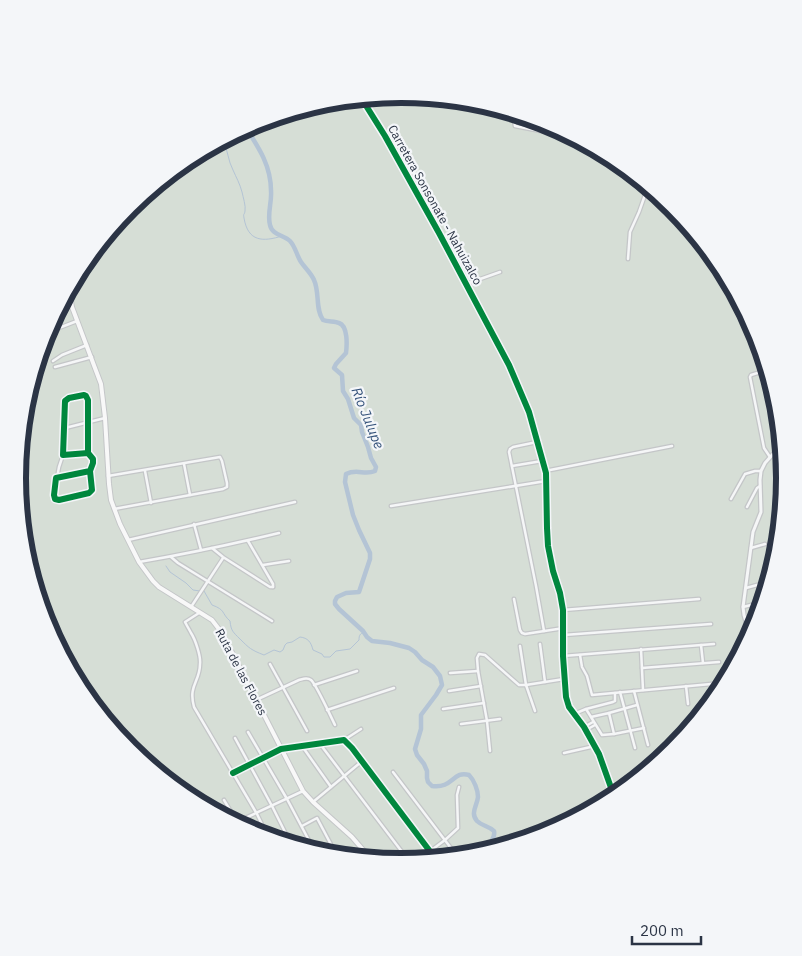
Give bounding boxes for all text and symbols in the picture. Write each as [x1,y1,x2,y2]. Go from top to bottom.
street label: Carretera Sonsonate - Nahuizalco [385,122,486,288]
water label: Río Julupe [347,384,389,452]
street label: Ruta de las Flores [212,626,271,718]
scale bar [632,914,701,946]
text: 200 m [640,921,684,940]

